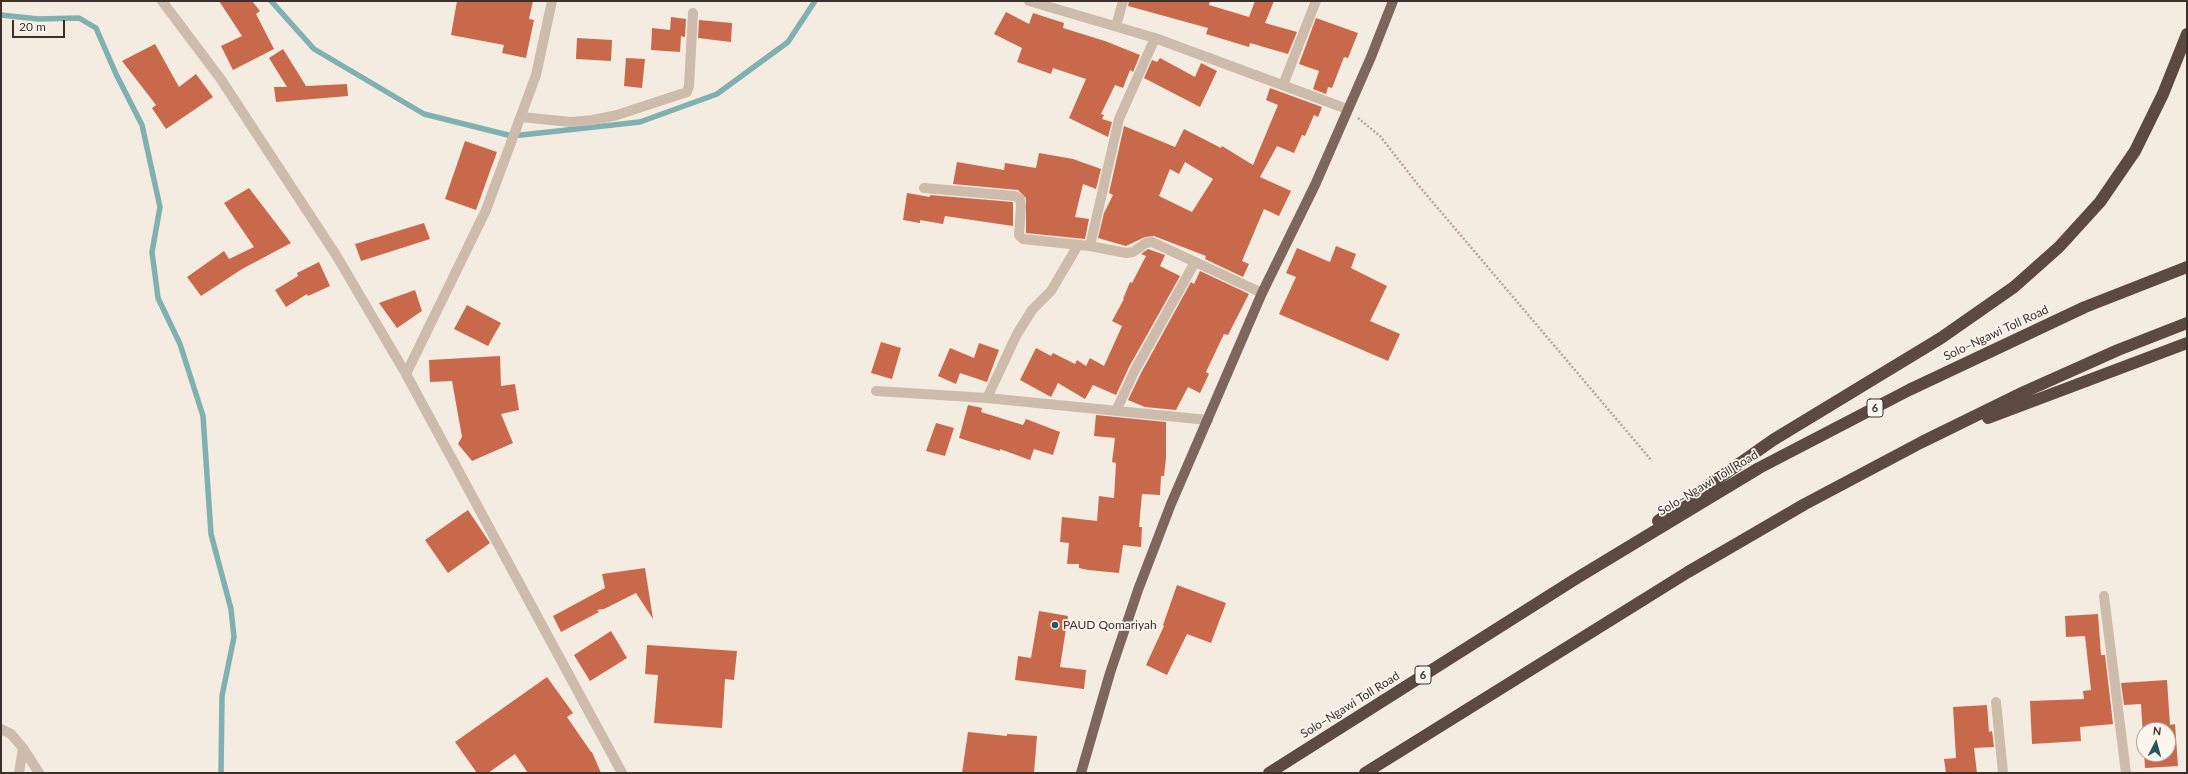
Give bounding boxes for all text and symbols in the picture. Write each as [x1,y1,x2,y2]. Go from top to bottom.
scale bar [14,12,67,38]
text: 20 m [19,19,46,34]
street label: Solo–Ngawi Toll Road [1941,302,2051,364]
road number: 6 [1867,399,1883,417]
street label: Solo–Ngawi Toll Road [1655,447,1761,519]
place label: PAUD Qomariyah [1063,618,1157,632]
marker: PAUD Qomariyah [1050,620,1060,630]
road number: 6 [1415,666,1431,684]
street label: Solo–Ngawi Toll Road [1298,669,1402,741]
north arrow [2136,722,2176,762]
text: N [2152,724,2162,737]

